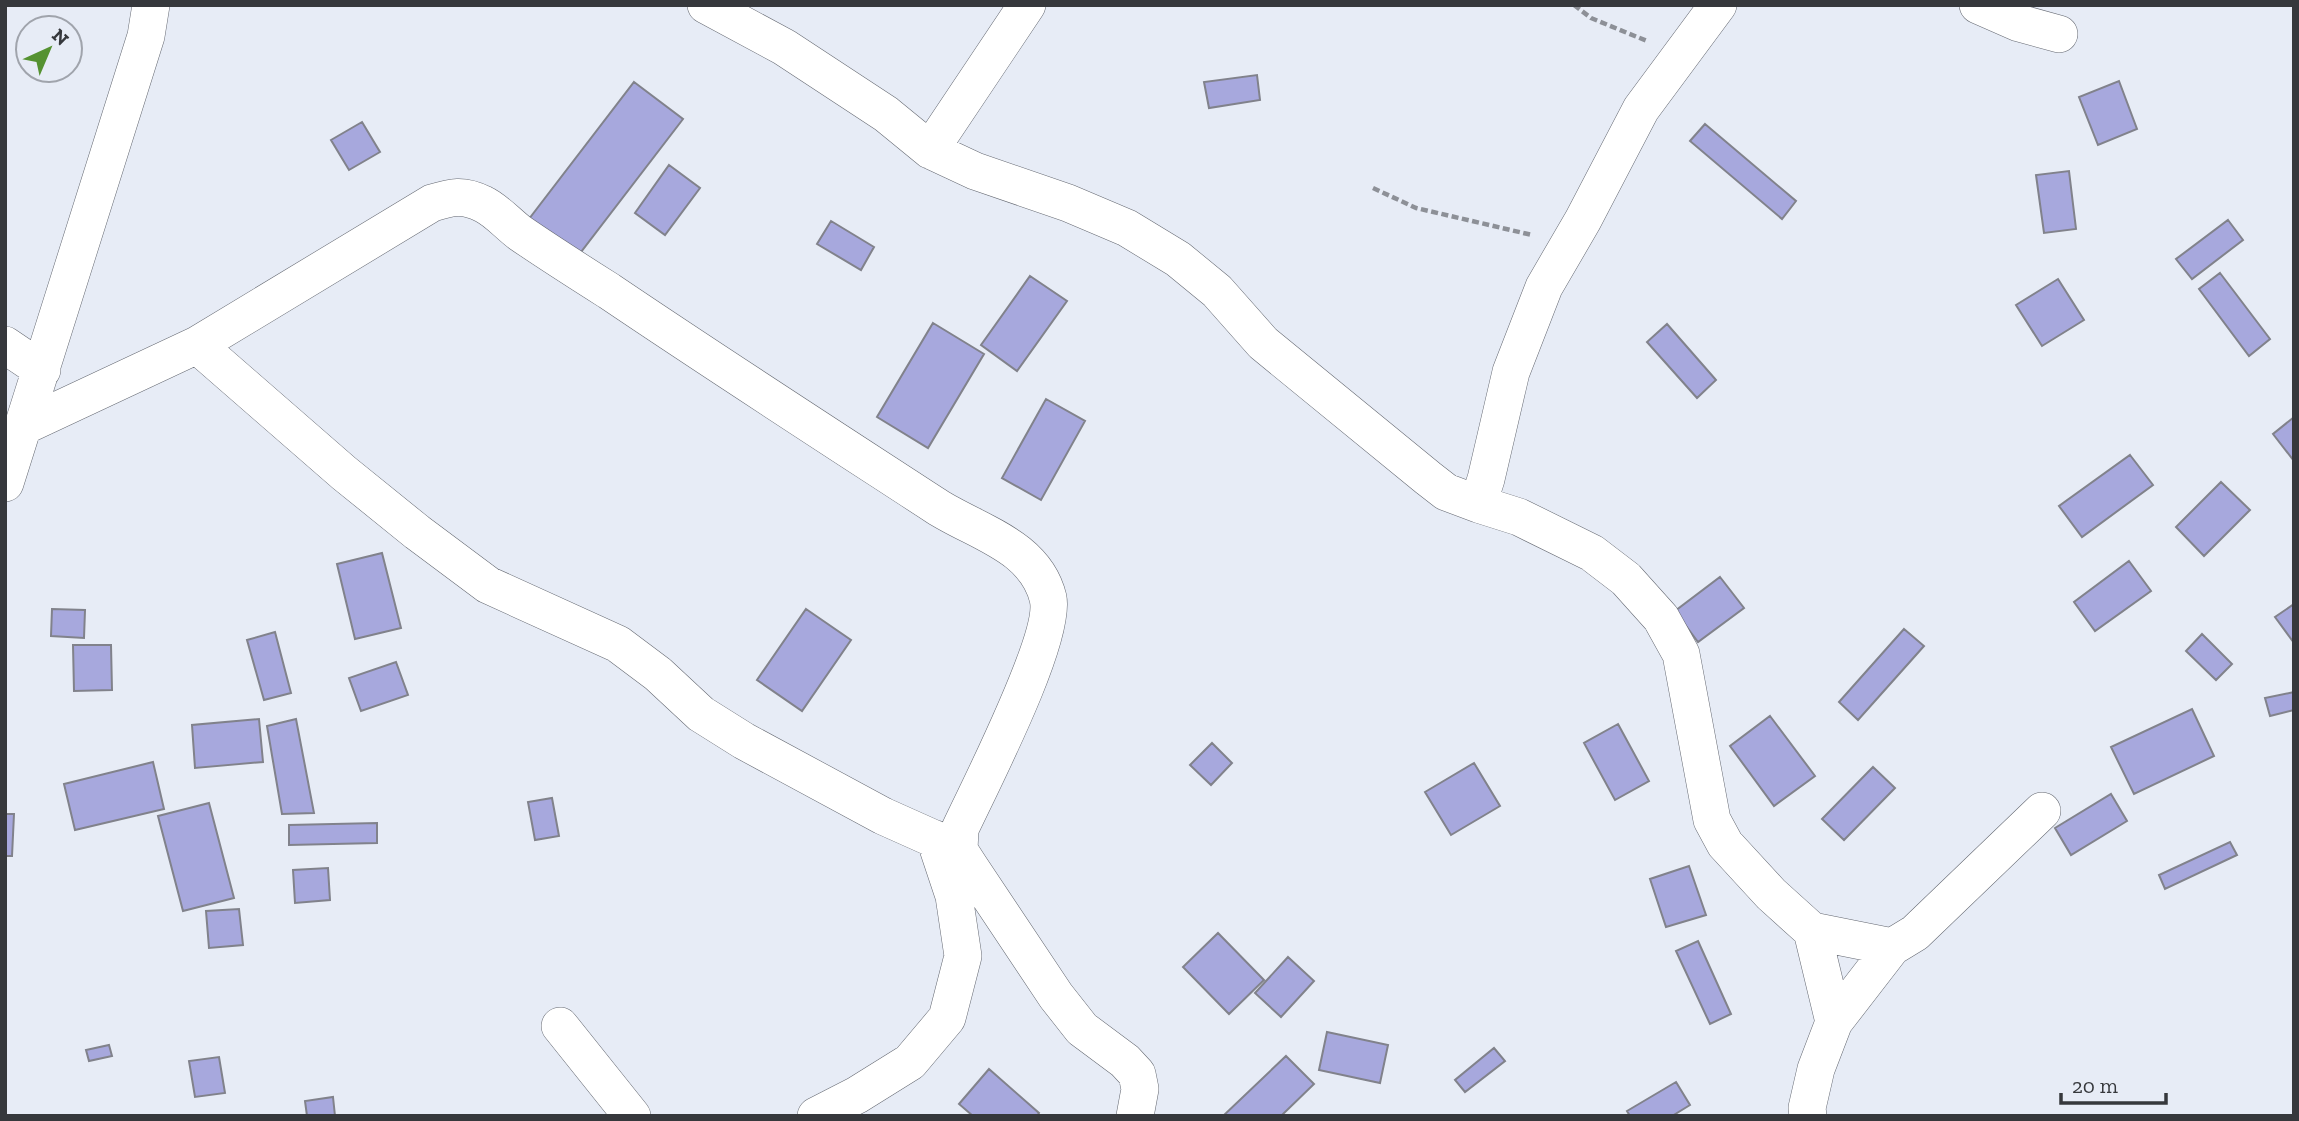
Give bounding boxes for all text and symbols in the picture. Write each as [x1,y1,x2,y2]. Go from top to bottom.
north arrow [14,14,84,84]
text: N [47,24,74,50]
scale bar [2061,1062,2166,1106]
text: 20 m [2072,1073,2118,1098]

